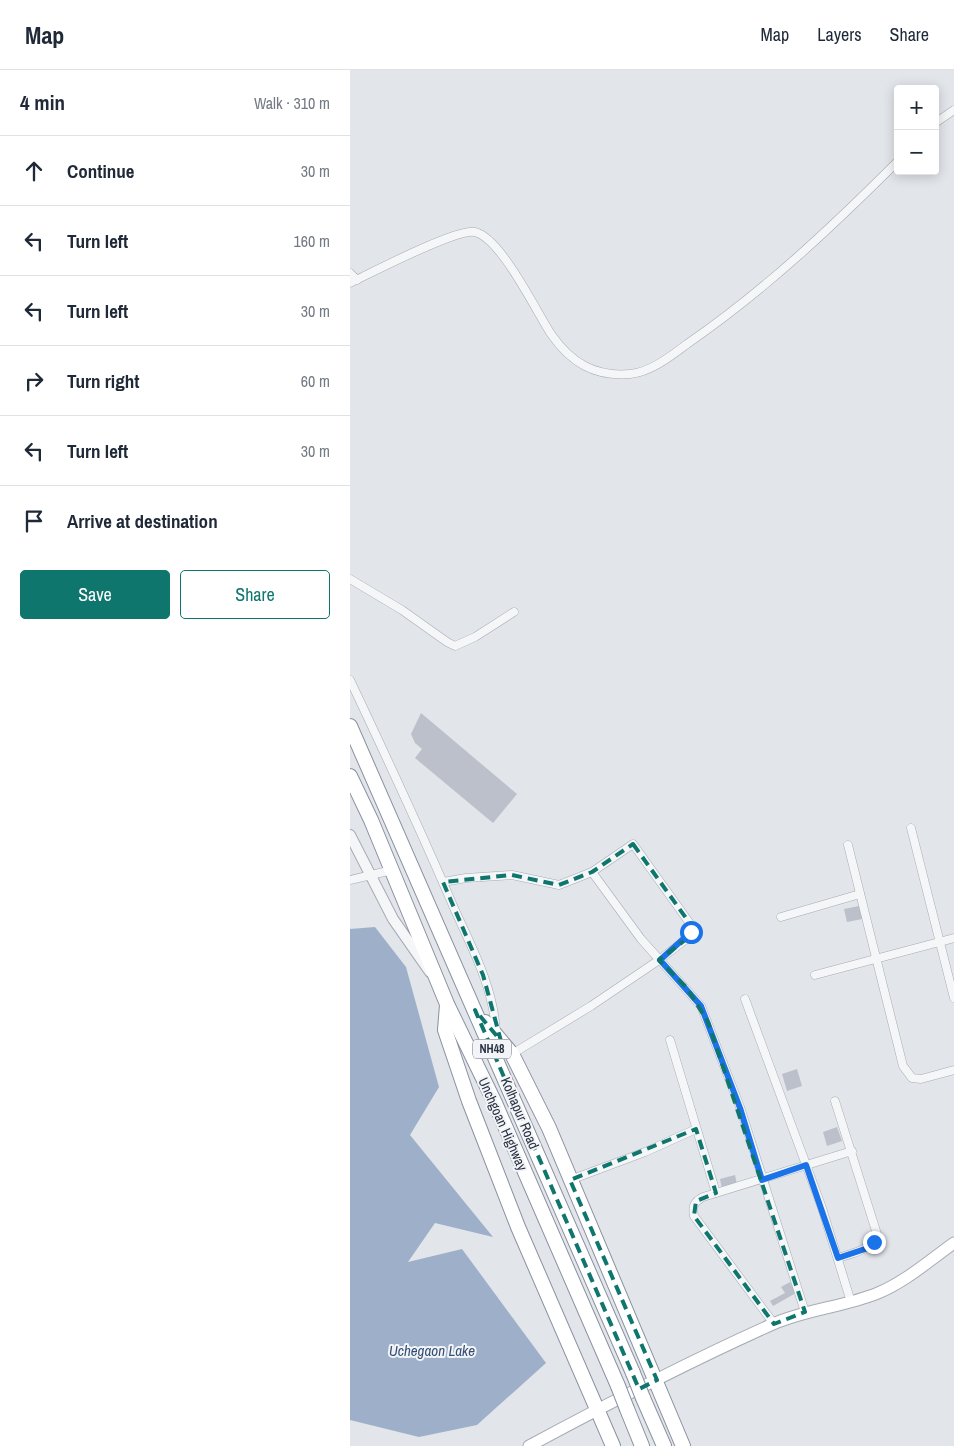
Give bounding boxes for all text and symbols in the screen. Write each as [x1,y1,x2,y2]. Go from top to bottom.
text: Map [25,19,64,51]
text: Map [761,22,789,47]
text: Layers [817,22,862,47]
text: Share [890,22,929,47]
map controls [894,85,939,175]
button: + [894,85,939,130]
text: 4 min [20,88,65,117]
text: Walk · 310 m [254,92,330,114]
button: − [894,130,939,175]
icon: ahead [20,157,48,185]
text: Continue [67,158,135,184]
text: 30 m [301,160,330,182]
icon: left [20,227,48,255]
text: Turn left [67,228,128,254]
text: 160 m [294,230,330,252]
icon: left [20,297,48,325]
text: Turn left [67,298,128,324]
text: 30 m [301,300,330,322]
icon: right [20,367,48,395]
text: Turn right [67,368,139,394]
text: 60 m [301,370,330,392]
icon: left [20,437,48,465]
text: Turn left [67,438,128,464]
text: 30 m [301,440,330,462]
icon: arrive [20,507,48,535]
text: Arrive at destination [67,508,218,534]
button: Save [20,570,170,619]
button: Share [180,570,330,619]
route start [680,921,703,944]
road number: NH48 [473,1040,511,1059]
street label: Kolhapur Road [497,1074,543,1152]
street label: Unchgoan Highway [474,1075,532,1174]
route end [863,1231,886,1254]
water label: Uchegaon Lake [389,1340,475,1361]

